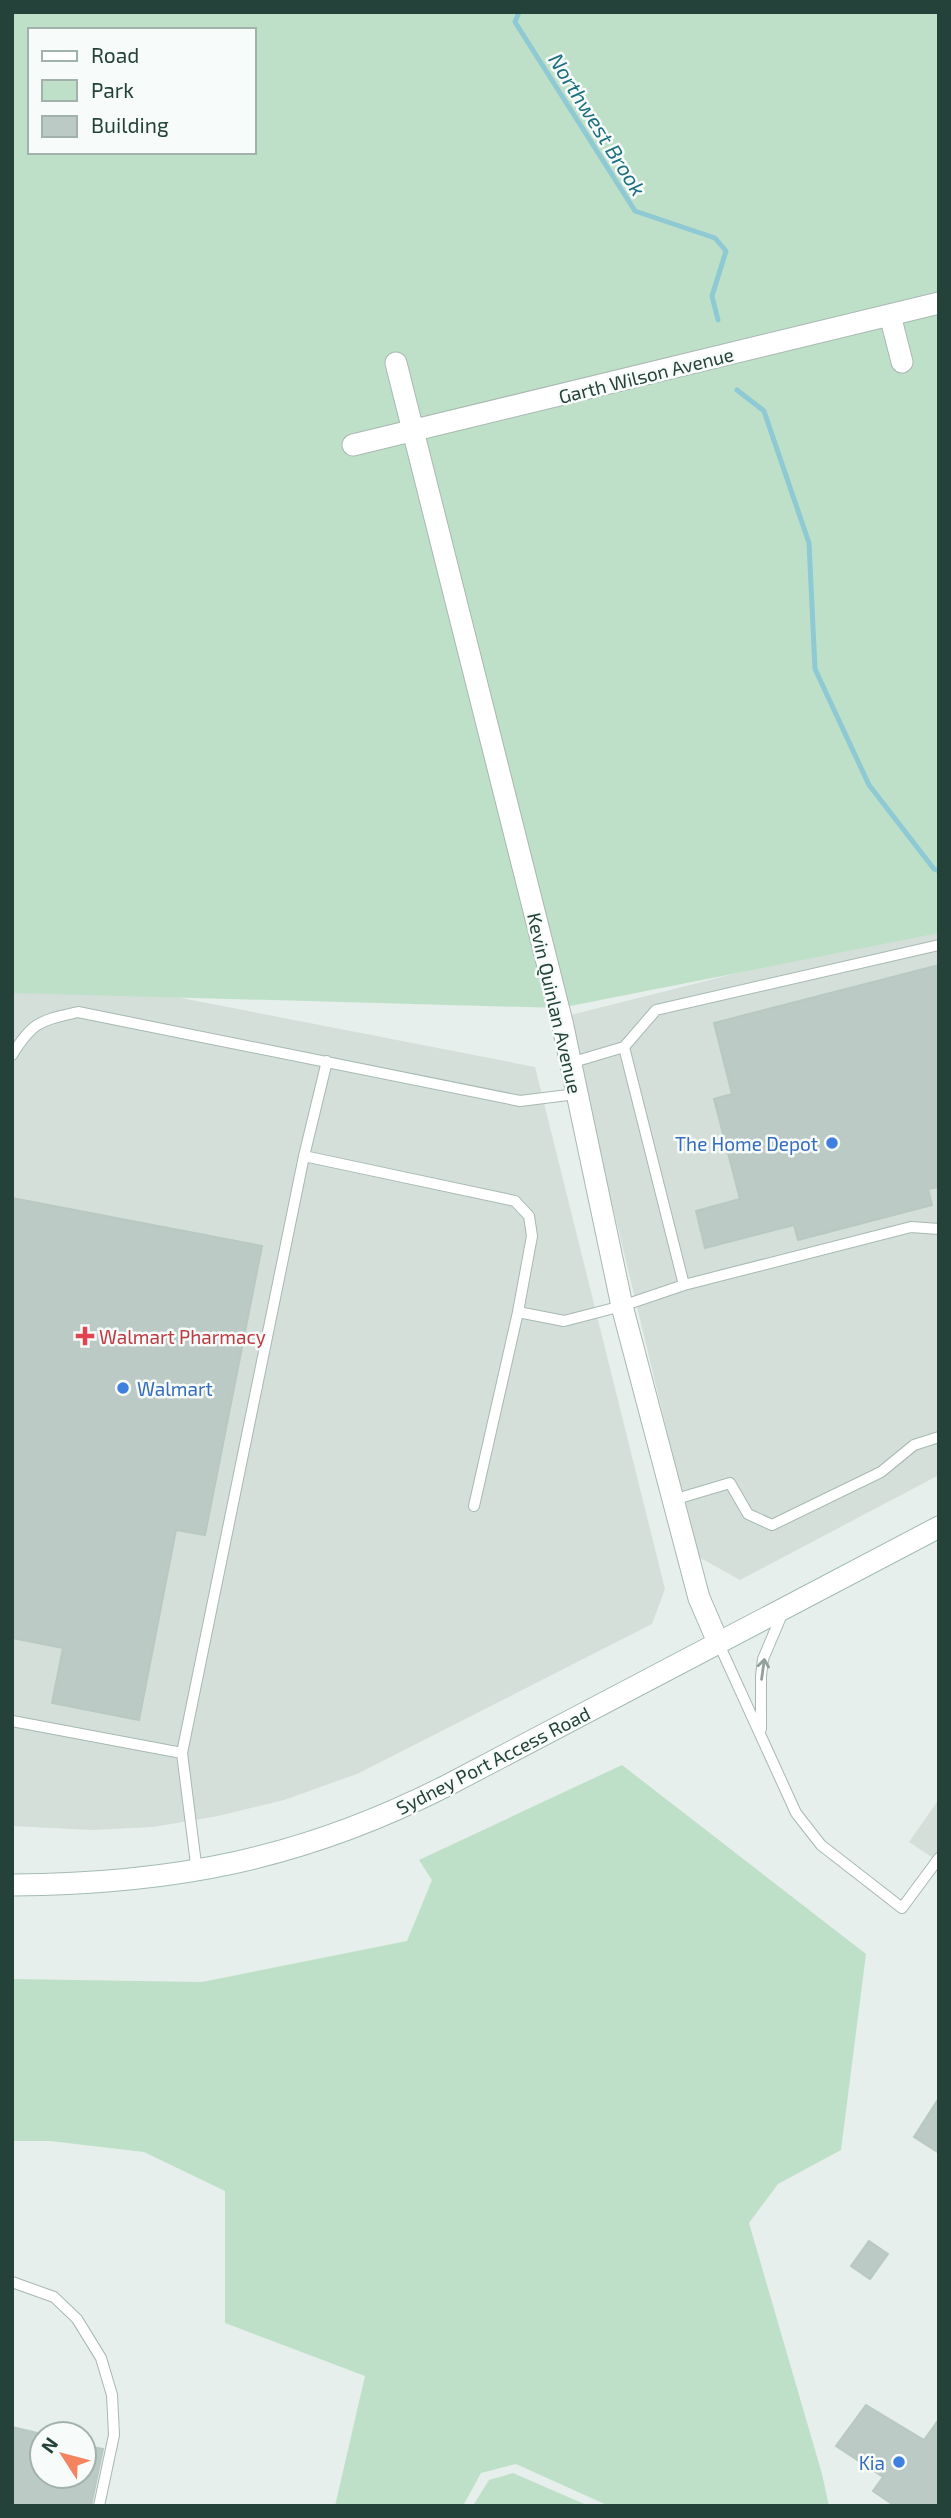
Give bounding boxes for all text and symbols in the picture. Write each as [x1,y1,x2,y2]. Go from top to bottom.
legend [28,28,256,154]
text: Road [91,42,139,67]
water label: Northwest Brook [544,48,652,200]
text: Park [91,77,134,102]
text: Building [91,112,169,137]
street label: Garth Wilson Avenue [556,342,736,408]
street label: Kevin Quinlan Avenue [523,910,587,1096]
place label: The Home Depot [675,1132,818,1155]
marker: The Home Depot [824,1135,840,1151]
place label: Walmart Pharmacy [99,1325,266,1348]
marker: Walmart Pharmacy [77,1328,93,1344]
place label: Walmart [137,1377,213,1400]
marker: Walmart [115,1380,131,1396]
one-way arrow [756,1658,769,1681]
street label: Sydney Port Access Road [392,1701,594,1819]
north arrow [28,2420,98,2490]
text: N [36,2432,62,2457]
place label: Kia [859,2451,885,2474]
marker: Kia [891,2454,907,2470]

